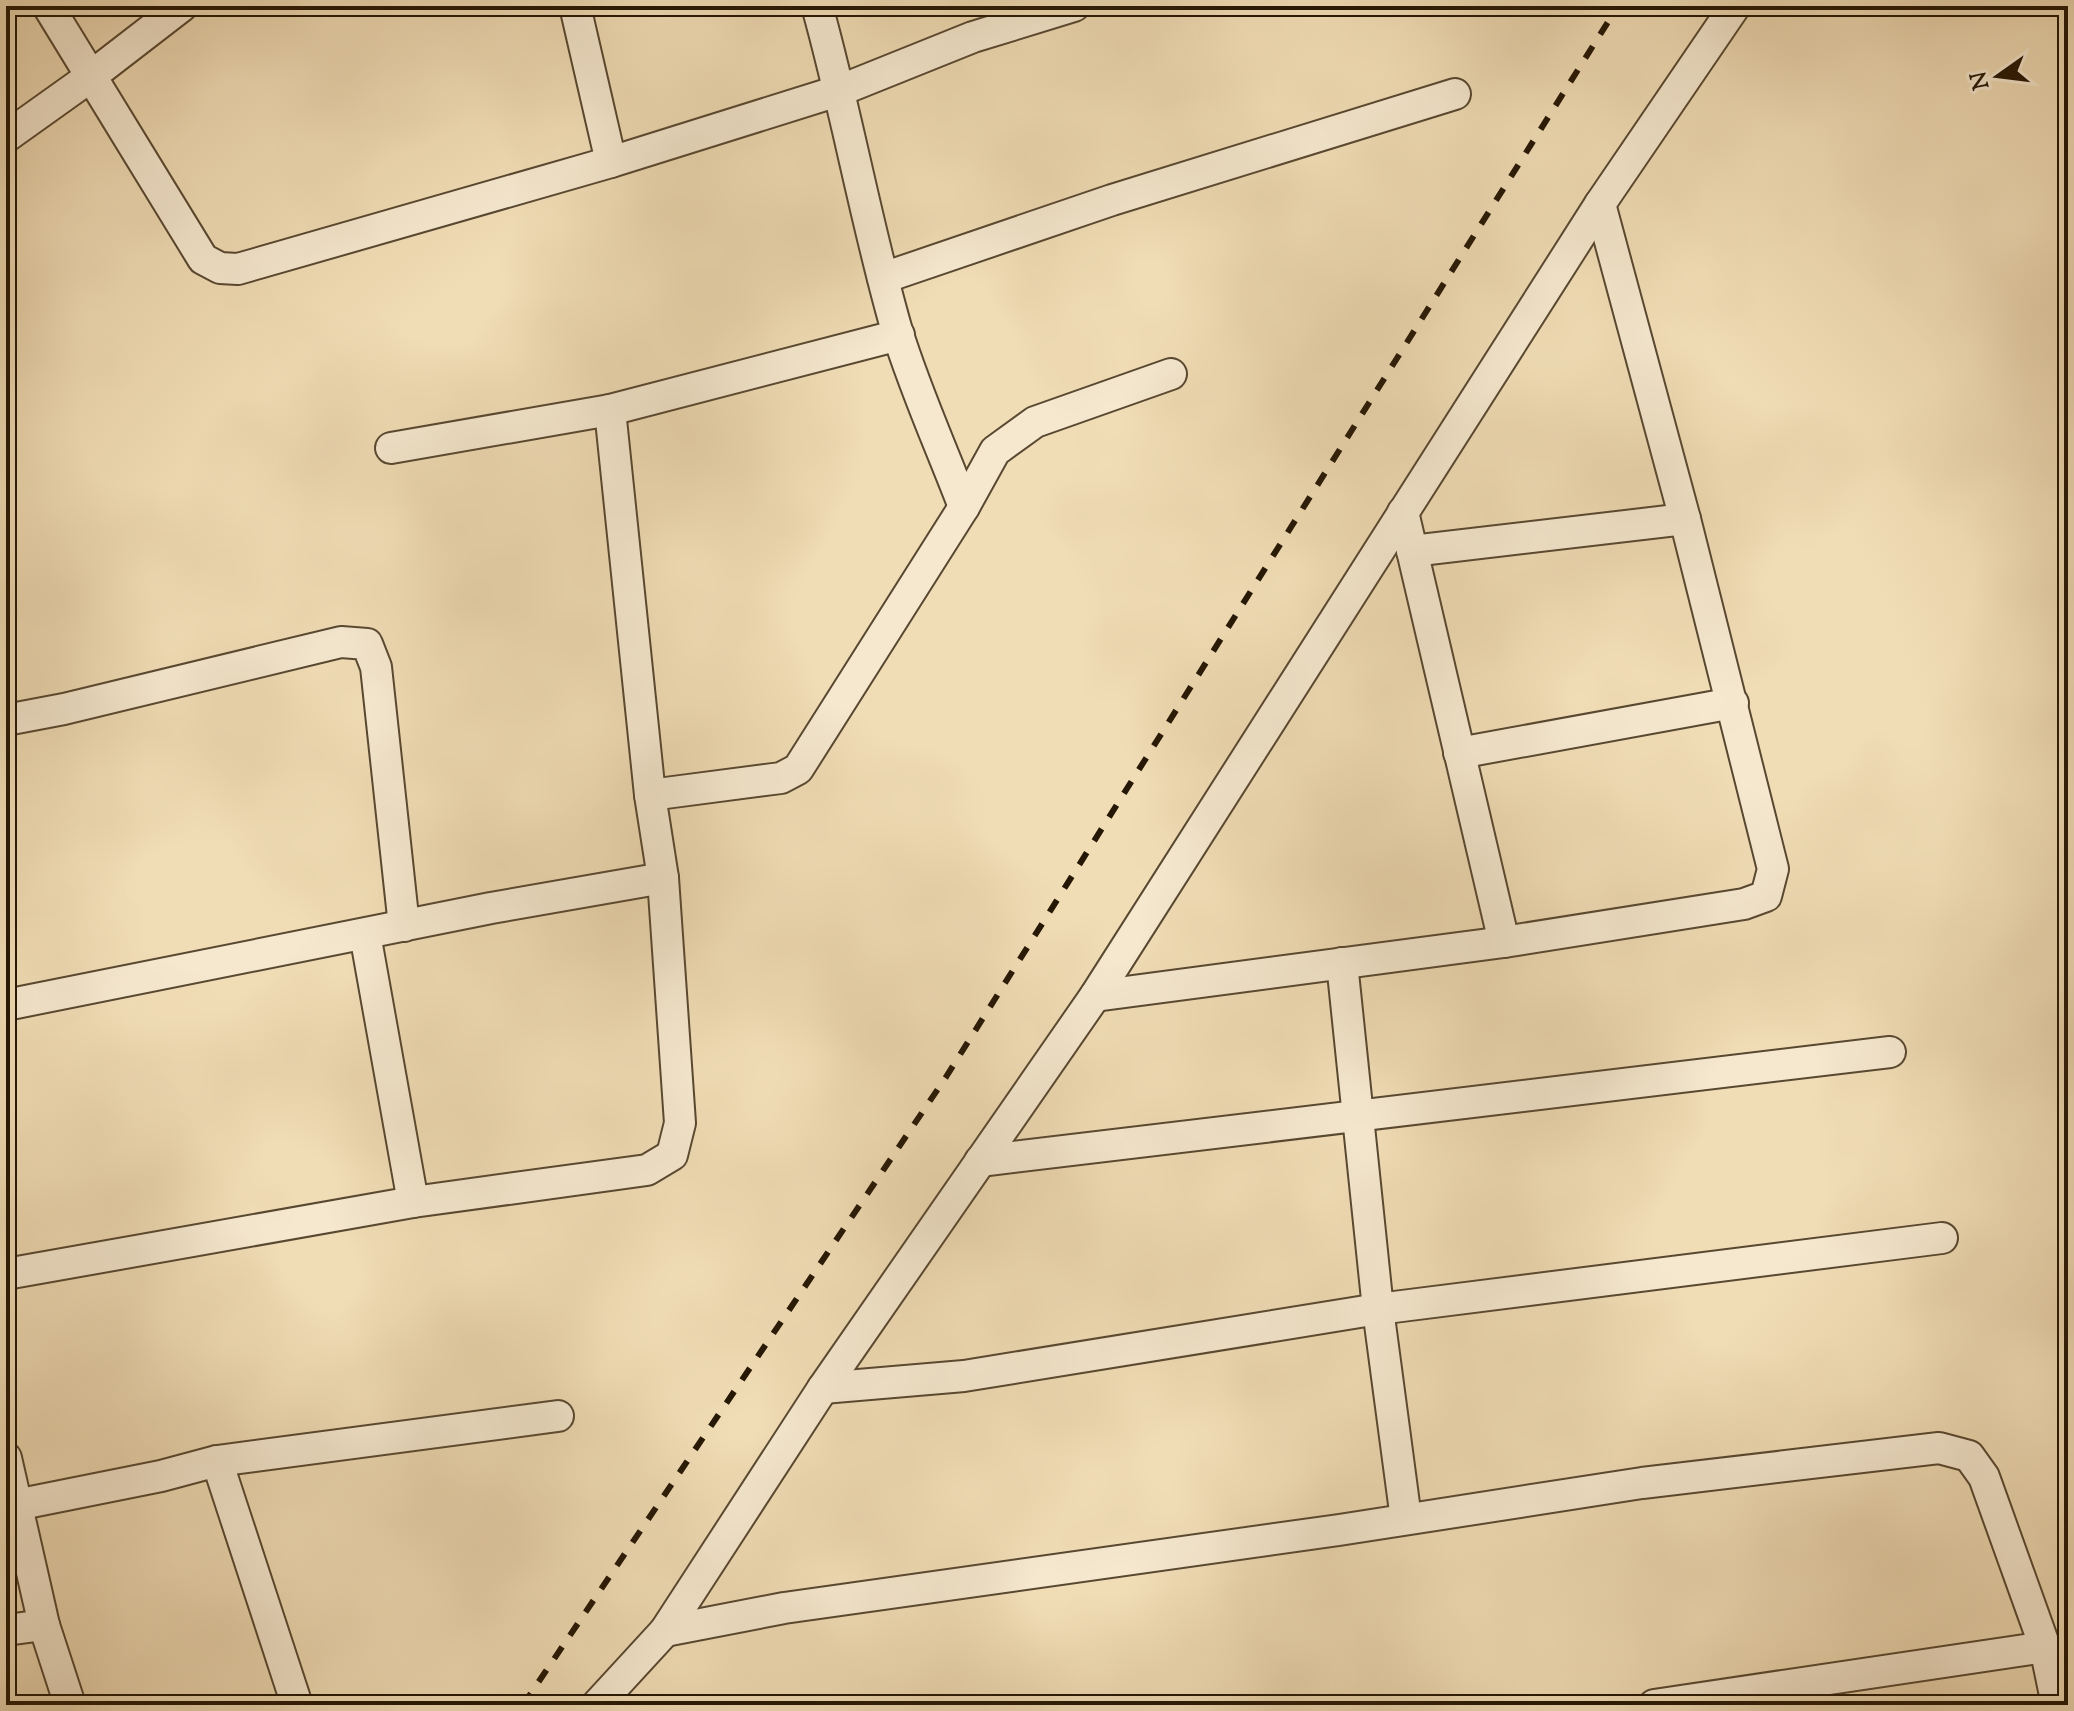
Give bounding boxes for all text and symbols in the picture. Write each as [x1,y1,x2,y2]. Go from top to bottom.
north arrow [1958,36,2038,116]
text: N [1964,67,1999,93]

